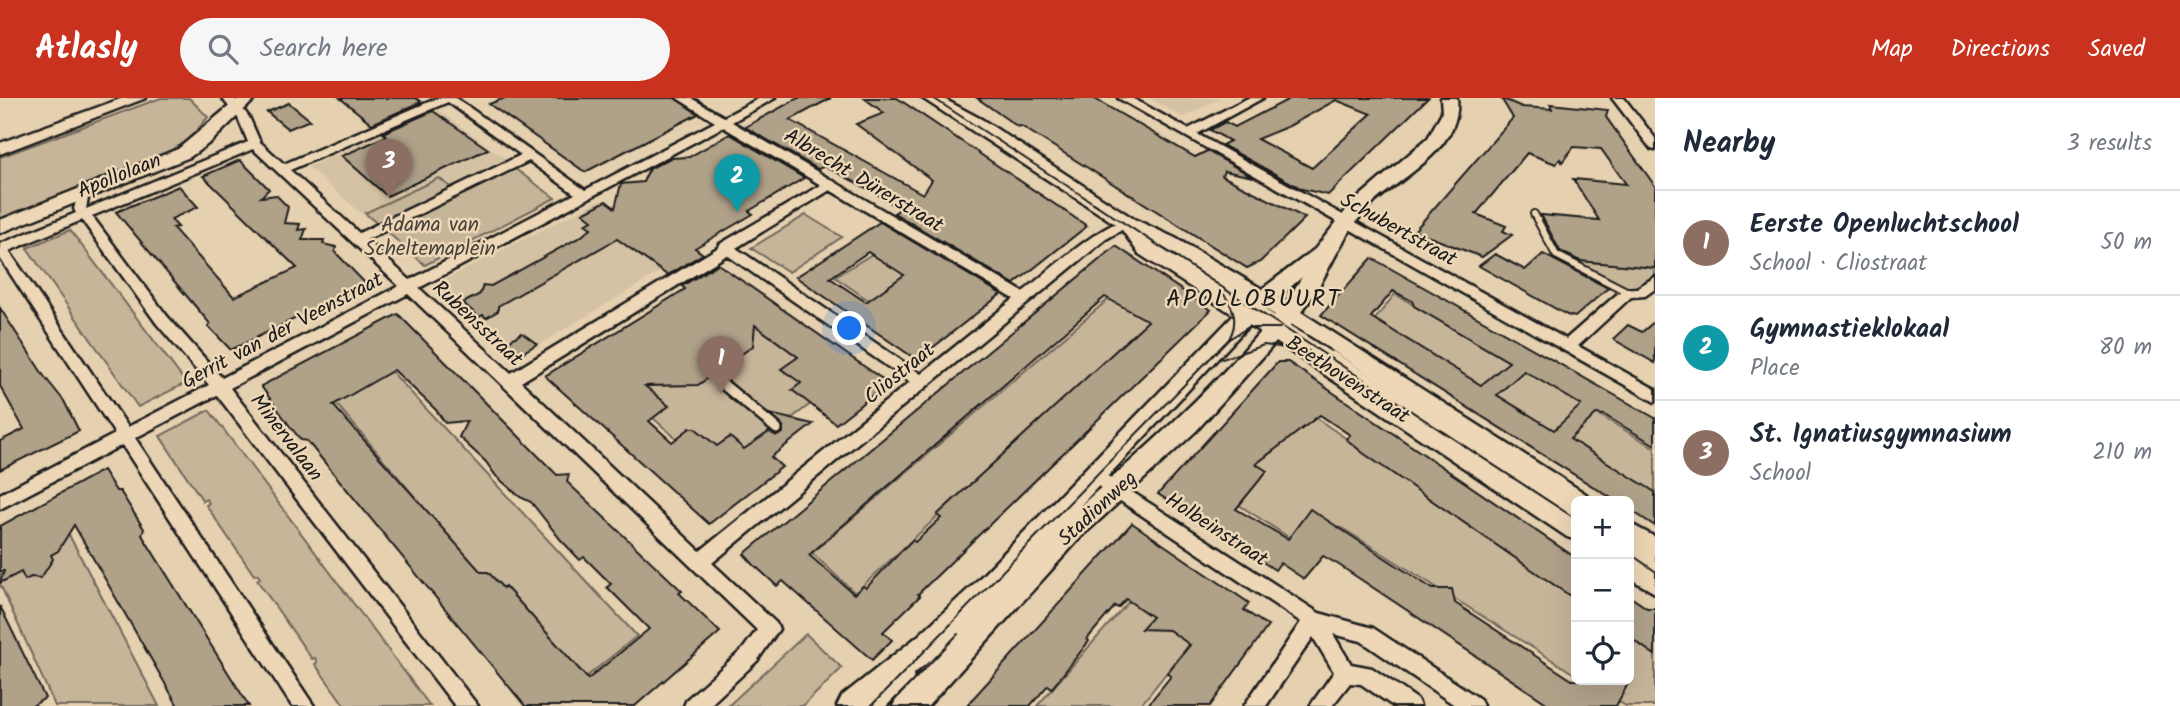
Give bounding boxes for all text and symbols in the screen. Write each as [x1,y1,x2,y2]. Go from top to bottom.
search box [180,18,670,81]
text: Atlasly [35,23,138,76]
text: Search here [260,28,388,70]
icon: search [204,30,242,68]
text: Map [1871,30,1913,69]
text: Directions [1951,30,2050,69]
text: Saved [2088,30,2145,69]
street label: Albrecht Dürerstraat [777,120,950,243]
text: Nearby [1683,120,1775,168]
text: 3 results [2066,126,2152,162]
pin: 3 [366,139,412,197]
street label: Apollolaan [73,145,167,208]
pin: 2 [714,154,760,212]
street label: Schubertstraat [1334,185,1464,276]
text: Eerste Openluchtschool [1750,204,2019,246]
park label: Adama van Scheltemaplein [364,209,496,266]
text: 1 [1703,225,1709,261]
text: 50 m [2101,225,2152,261]
text: School · Cliostraat [1750,246,1927,282]
street label: Gerrit van der Veenstraat [176,264,390,399]
street label: Rubensstraat [424,273,531,376]
district label: APOLLOBUURT [1166,280,1342,319]
text: Gymnastieklokaal [1750,309,1949,351]
your location [832,311,866,345]
street label: Beethovenstraat [1278,328,1417,433]
text: 2 [1699,330,1713,366]
text: 80 m [2099,330,2152,366]
street label: Cliostraat [857,334,944,413]
pin: 1 [698,336,744,394]
text: Place [1750,351,1800,387]
street label: Minervalaan [241,387,331,489]
text: St. Ignatiusgymnasium [1750,414,2012,456]
text: 3 [1700,435,1712,471]
text: 210 m [2092,435,2152,471]
text: School [1750,456,1811,492]
street label: Stadionweg [1051,463,1145,555]
street label: Holbeinstraat [1158,484,1275,576]
map controls [1571,496,1634,685]
button: + [1571,496,1634,559]
button: − [1571,559,1634,622]
button: locate [1571,622,1634,685]

